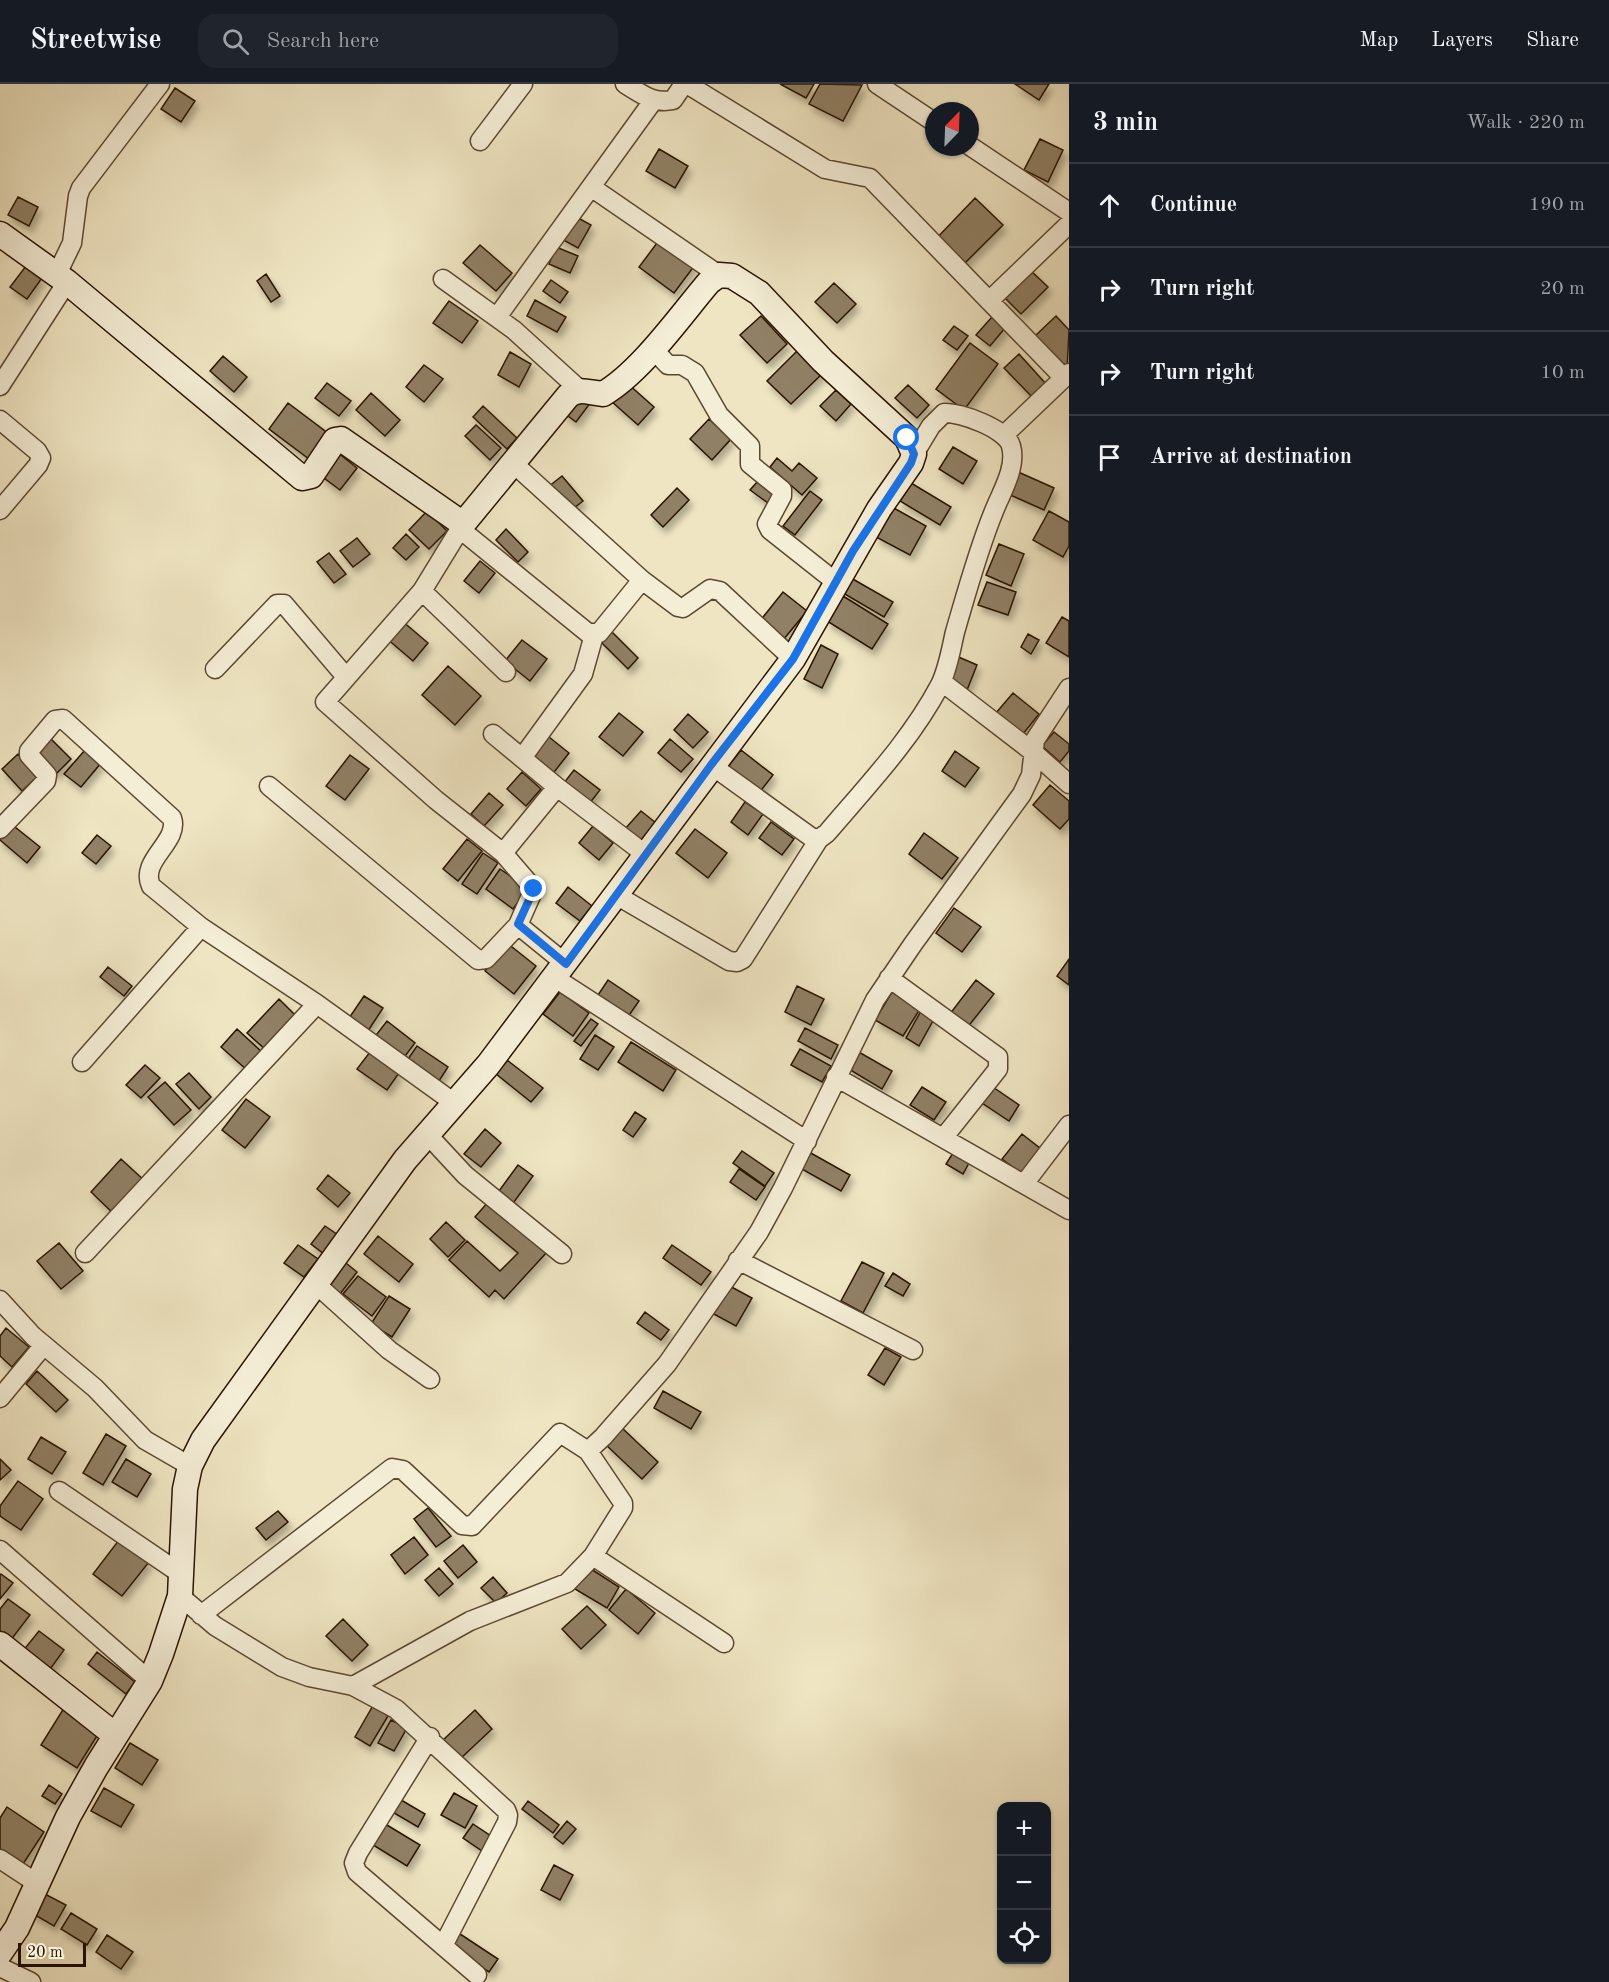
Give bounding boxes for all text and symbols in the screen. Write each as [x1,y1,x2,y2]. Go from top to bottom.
search box [198,14,618,68]
icon: search [219,25,252,58]
text: Streetwise [30,27,162,55]
text: Search here [267,30,379,52]
text: Map [1359,30,1398,51]
text: Layers [1431,30,1493,51]
text: Share [1526,30,1579,51]
north arrow [925,102,979,156]
text: 3 min [1093,110,1158,136]
text: Walk · 220 m [1466,113,1585,133]
icon: ahead [1093,189,1126,222]
text: Continue [1150,194,1237,216]
text: 190 m [1529,195,1585,215]
icon: right [1093,273,1126,306]
text: Turn right [1150,278,1254,300]
text: 20 m [1540,279,1585,299]
icon: right [1093,357,1126,390]
text: Turn right [1150,362,1254,384]
text: 10 m [1540,363,1585,383]
route start [893,424,919,450]
icon: arrive [1093,441,1126,474]
text: Arrive at destination [1150,446,1352,468]
route end [520,875,546,901]
map controls [997,1802,1051,1964]
button: + [997,1802,1051,1856]
button: − [997,1856,1051,1910]
button: locate [997,1910,1051,1964]
scale bar [18,1940,86,1968]
text: 20 m [27,1945,63,1961]

